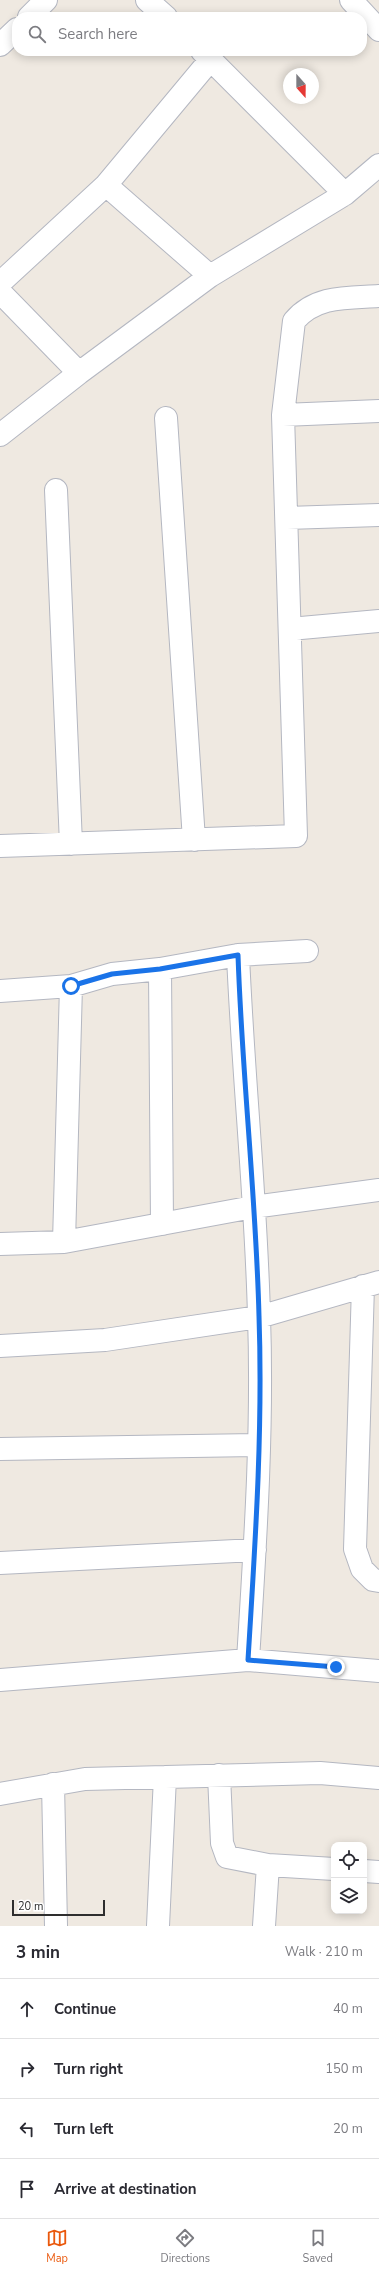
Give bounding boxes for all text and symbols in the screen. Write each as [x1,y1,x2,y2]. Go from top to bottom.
search box [12,12,367,56]
icon: search [26,23,48,45]
text: Search here [58,24,138,44]
north arrow [283,68,319,104]
route start [62,977,80,995]
route end [327,1658,345,1676]
map controls [331,1842,367,1914]
button: locate [331,1842,367,1878]
button: layers [331,1878,367,1914]
scale bar [12,1898,105,1917]
text: 20 m [18,1899,43,1914]
text: 3 min [16,1941,60,1964]
text: Walk · 210 m [285,1943,363,1961]
icon: ahead [16,1998,38,2020]
text: Continue [54,1999,116,2019]
text: 40 m [333,2000,363,2018]
icon: right [16,2058,38,2080]
text: Turn right [54,2059,123,2079]
text: 150 m [325,2060,363,2078]
icon: left [16,2118,38,2140]
text: Turn left [54,2119,113,2139]
text: 20 m [333,2120,363,2138]
icon: arrive [16,2178,38,2200]
text: Arrive at destination [54,2179,197,2199]
tab: Map [46,2227,68,2266]
tab: Directions [160,2227,210,2266]
tab: Saved [302,2227,333,2266]

